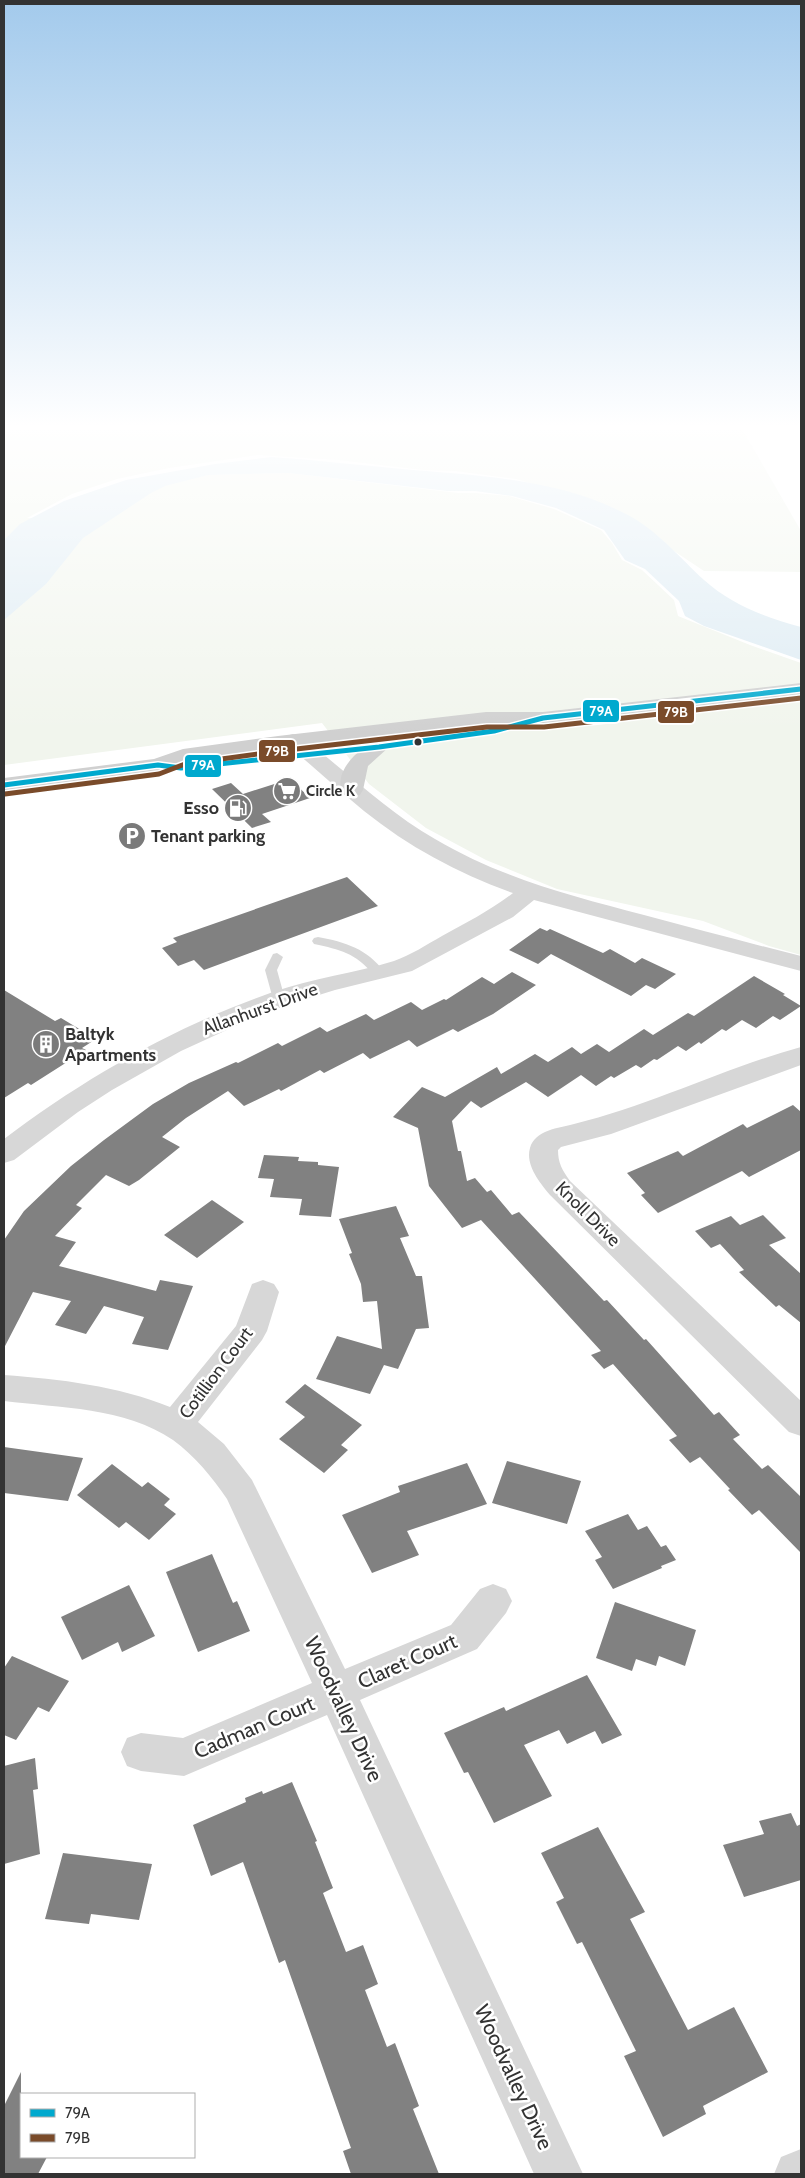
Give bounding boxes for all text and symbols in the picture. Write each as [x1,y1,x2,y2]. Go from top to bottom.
line badge: 79A [582,699,620,723]
line badge: 79B [657,700,695,724]
text: 79A [589,702,613,720]
text: 79B [664,703,688,721]
unlabelled marker [413,737,423,747]
line badge: 79B [258,739,296,763]
text: 79B [265,742,289,760]
line badge: 79A [184,754,222,778]
text: 79A [191,756,215,774]
supermarket icon: Circle K [272,776,302,806]
place label: Circle K [306,782,356,800]
fuel station icon: Esso [223,793,253,823]
place label: Esso [183,797,219,819]
parking icon: Tenant parking [117,821,147,851]
place label: Tenant parking [151,825,265,847]
street label: Allanhurst Drive [199,978,321,1040]
place label: Baltyk Apartments [65,1023,157,1066]
building icon: Baltyk Apartments [31,1029,61,1059]
street label: Knoll Drive [551,1177,625,1251]
street label: Cotillion Court [174,1323,258,1423]
street label: Claret Court [354,1628,460,1694]
street label: Woodvalley Drive [299,1633,389,1786]
street label: Cadman Court [190,1690,318,1764]
street label: Woodvalley Drive [469,2001,559,2154]
legend [20,2093,195,2158]
text: 79A [65,2104,91,2122]
text: 79B [65,2129,90,2147]

